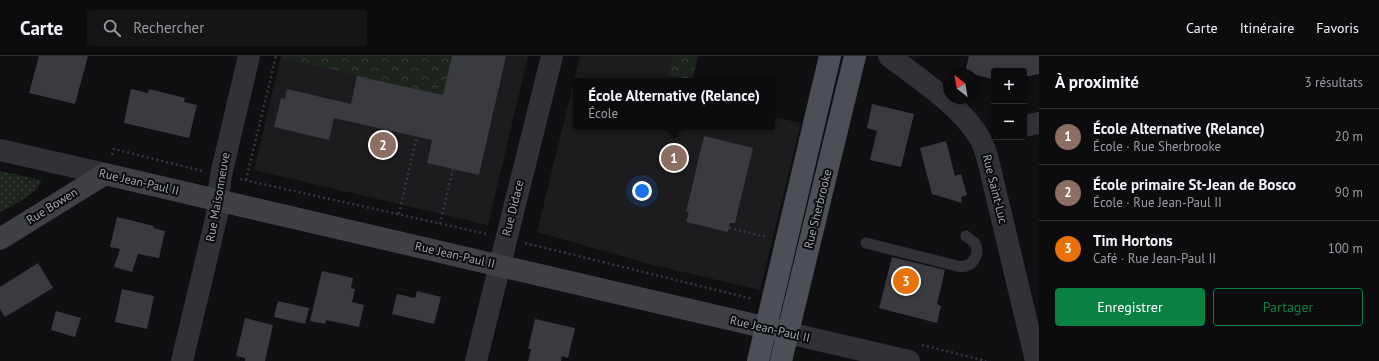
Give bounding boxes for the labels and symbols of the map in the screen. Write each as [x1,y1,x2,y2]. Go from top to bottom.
north arrow [943,68,979,104]
pin: 2 [370,130,396,160]
pin: 1 [661,143,687,173]
street label: Rue Maisonneuve [202,151,233,243]
street label: Rue Saint-Luc [980,153,1011,226]
street label: Rue Jean-Paul II [98,165,181,198]
street label: Rue Sherbrooke [800,168,835,250]
street label: Rue Didace [498,178,527,238]
your location [632,181,652,201]
street label: Rue Bowen [23,184,80,227]
street label: Rue Jean-Paul II [414,238,497,271]
pin: 3 [893,266,919,296]
street label: Rue Jean-Paul II [729,312,812,345]

